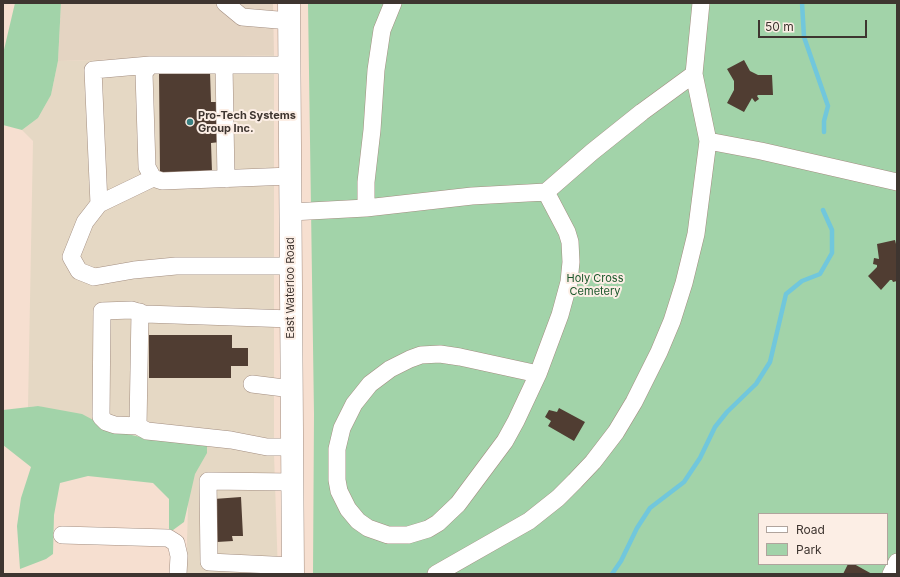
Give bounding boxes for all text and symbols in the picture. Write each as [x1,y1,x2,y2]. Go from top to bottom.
scale bar [760,12,869,38]
text: 50 m [765,19,794,34]
place label: Pro-Tech Systems Group Inc. [198,109,296,135]
marker: Pro-Tech Systems Group Inc. [185,117,195,127]
street label: East Waterloo Road [284,237,298,339]
park label: Holy Cross Cemetery [567,272,623,298]
legend [758,513,888,565]
text: Road [796,522,825,537]
text: Park [796,542,822,557]

